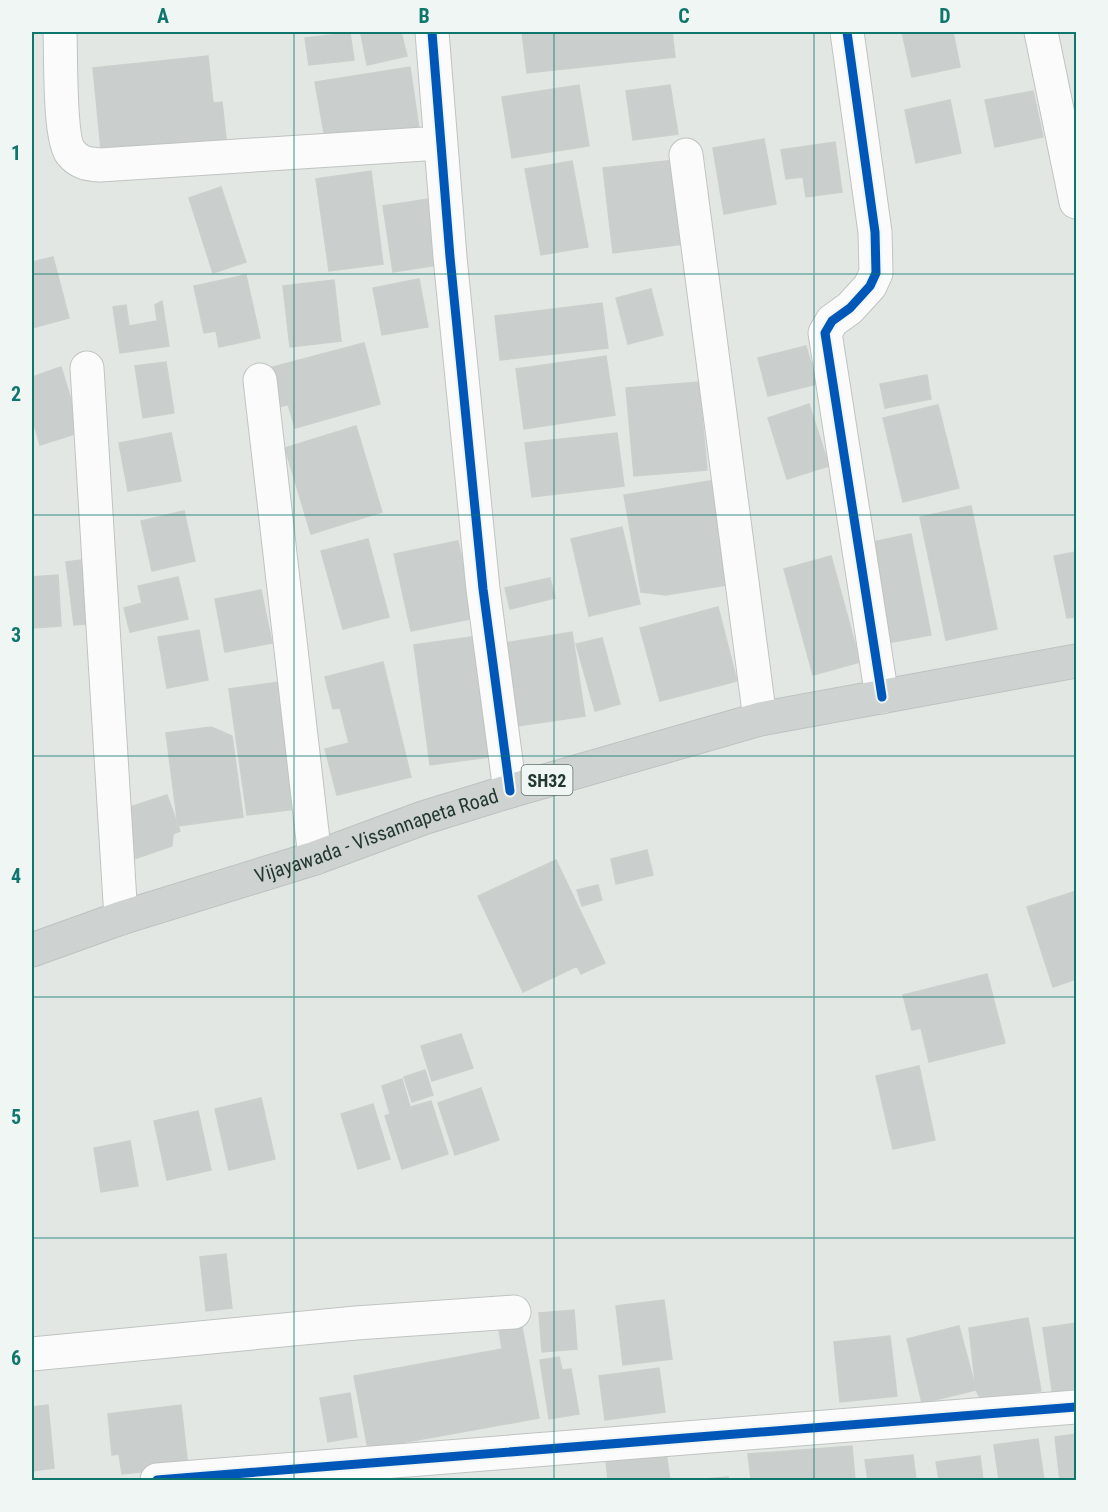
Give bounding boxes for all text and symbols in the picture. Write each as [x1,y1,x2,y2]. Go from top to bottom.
text: A [157,4,169,28]
text: B [418,4,430,28]
text: C [678,4,690,28]
text: D [939,4,951,28]
text: 1 [11,141,21,165]
text: 2 [11,382,21,406]
text: 3 [11,623,21,647]
road number: SH32 [522,765,572,795]
street label: Vijayawada - Vissannapeta Road [252,783,501,888]
text: 4 [11,864,21,888]
text: 5 [11,1105,21,1129]
text: 6 [11,1346,21,1370]

